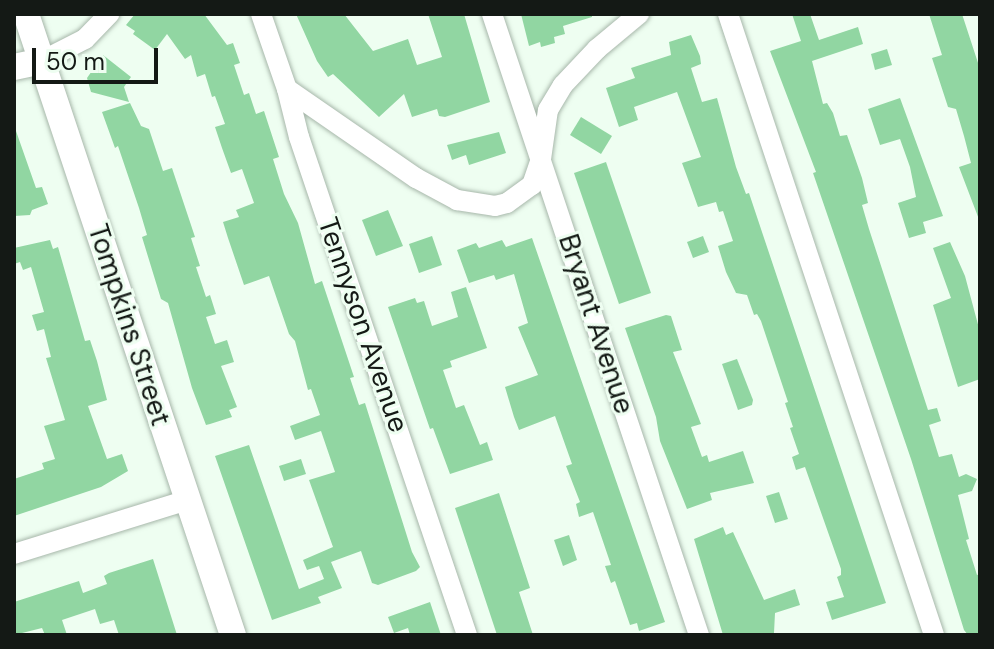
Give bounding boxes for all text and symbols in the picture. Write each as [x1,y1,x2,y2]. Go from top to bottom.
scale bar [36,32,162,82]
text: 50 m [46,46,105,77]
street label: Tennyson Avenue [311,213,415,437]
street label: Tompkins Street [81,220,177,430]
street label: Bryant Avenue [551,230,641,418]

